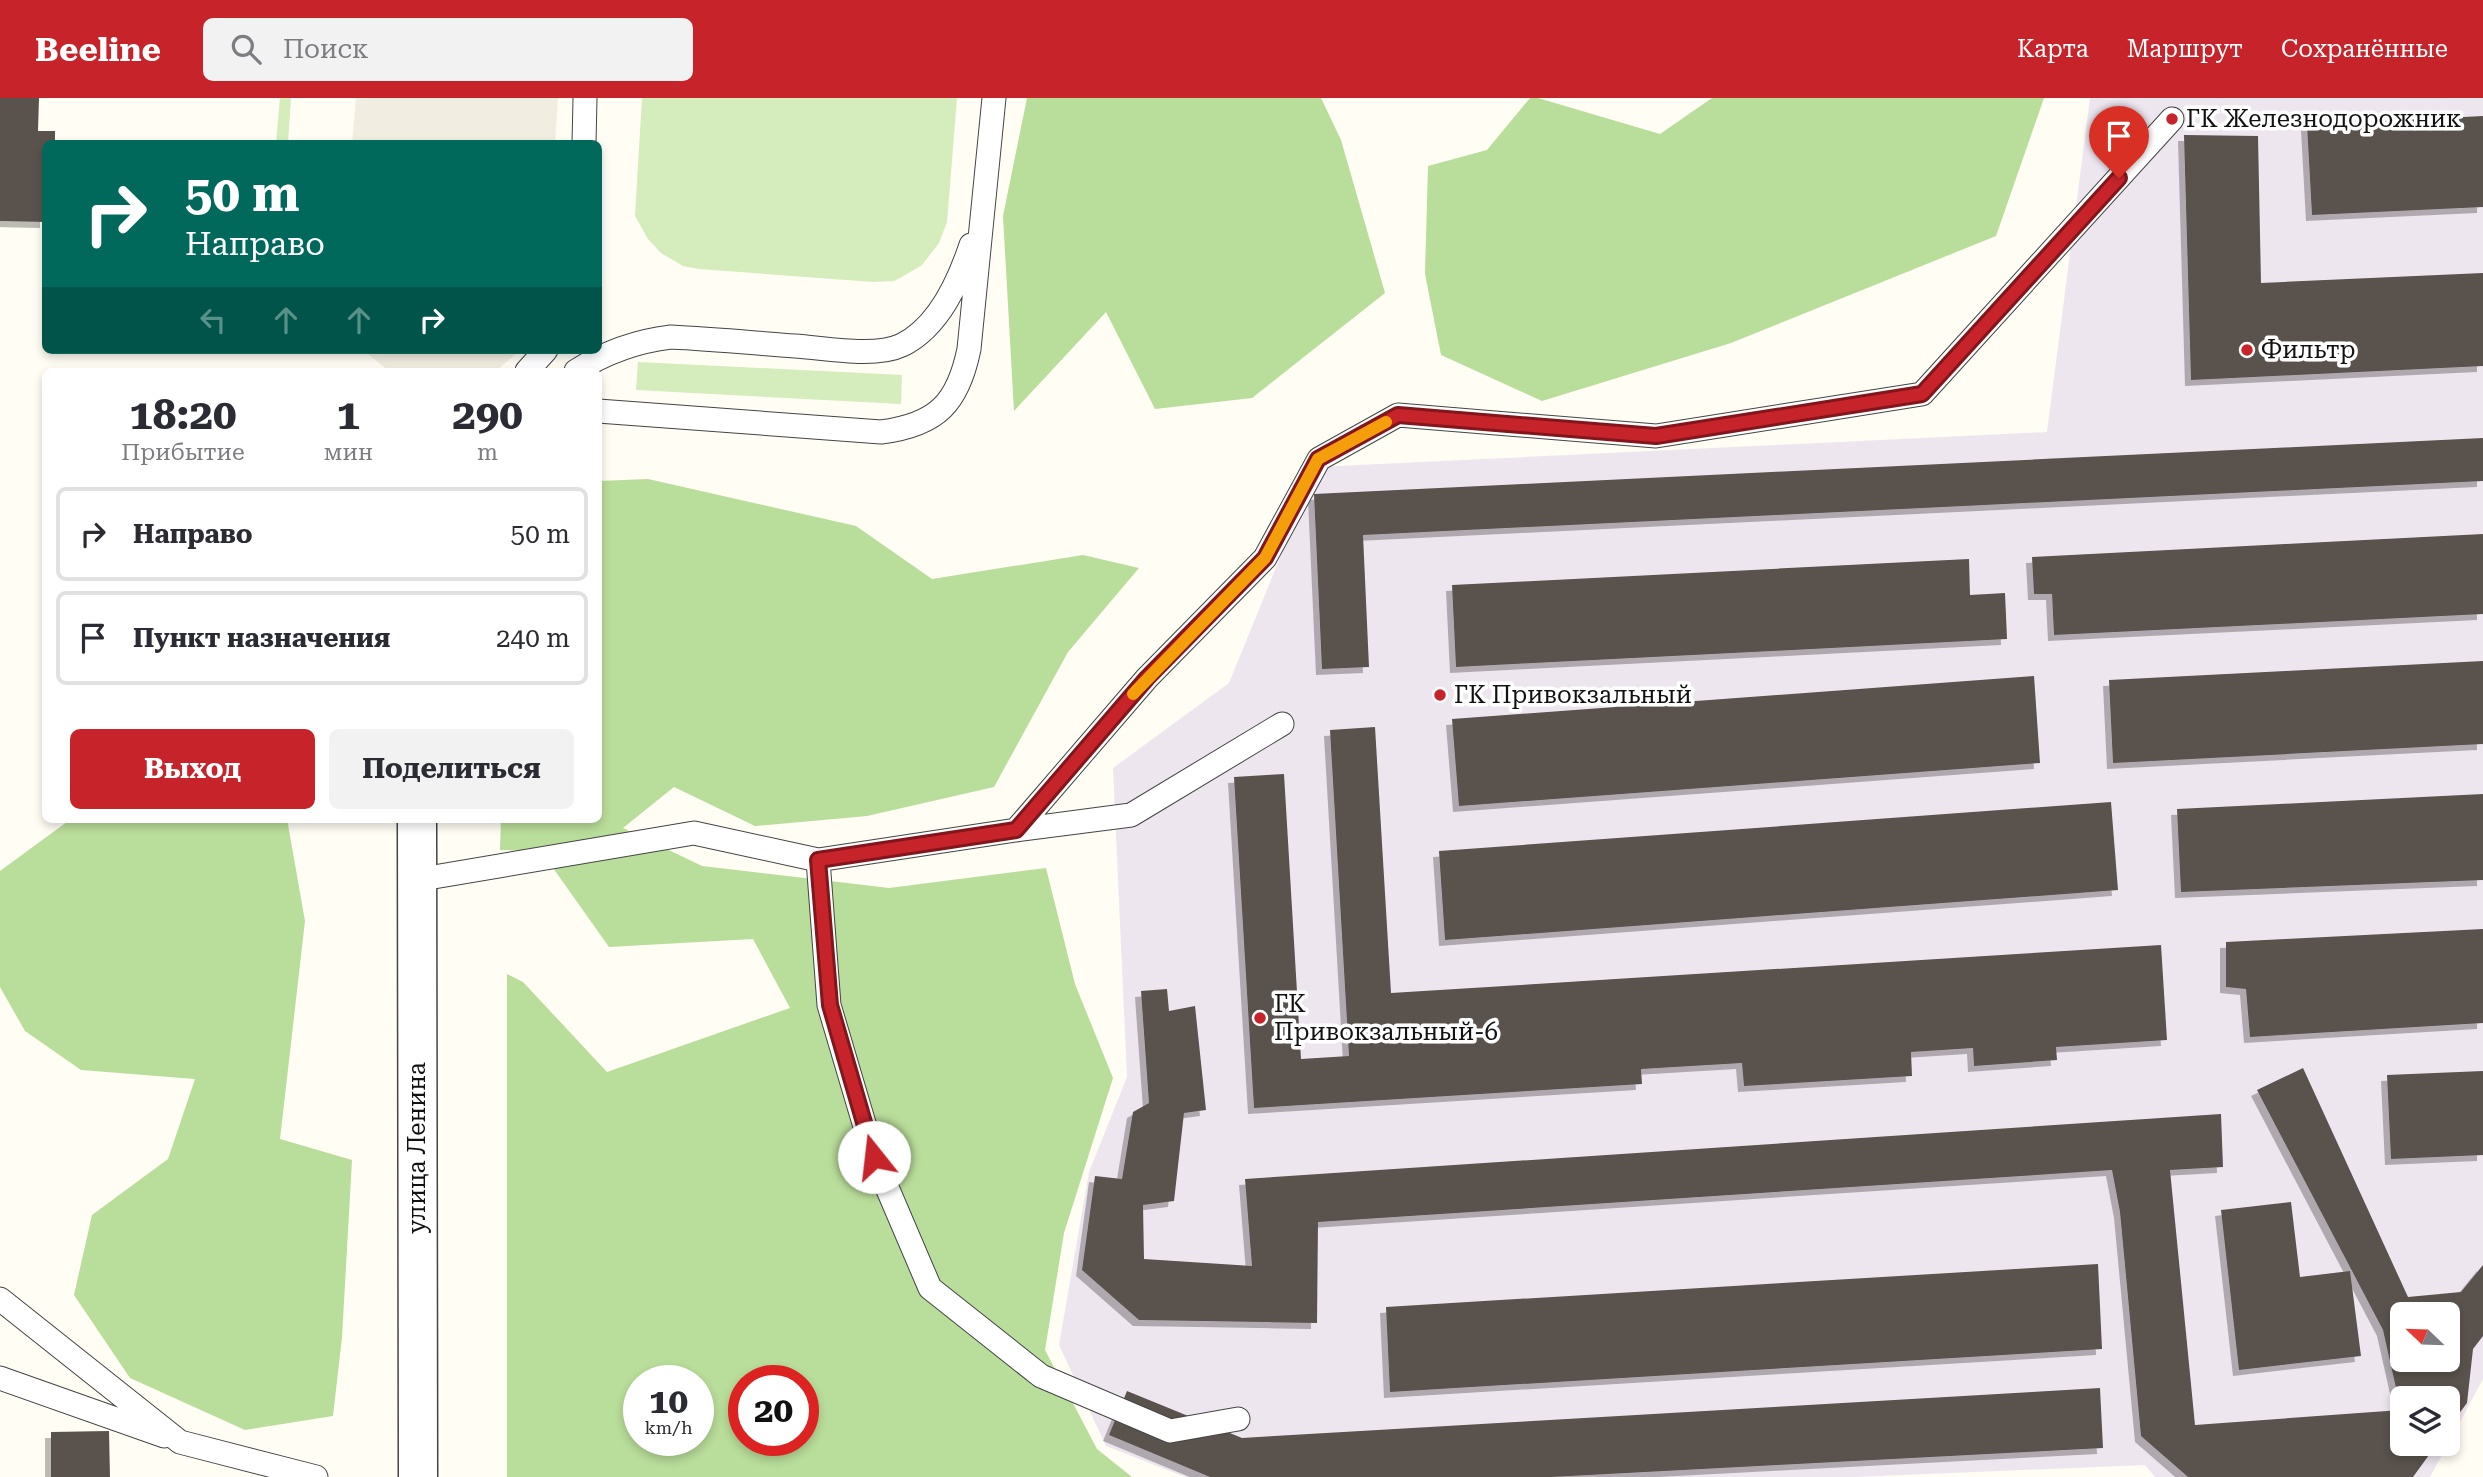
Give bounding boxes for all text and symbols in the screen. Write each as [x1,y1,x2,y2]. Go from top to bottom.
search box [203,18,693,81]
text: Beeline [35,30,161,69]
icon: search [227,30,265,68]
text: Поиск [283,34,369,64]
text: Карта [2017,35,2089,63]
text: Маршрут [2127,35,2243,63]
text: Сохранённые [2281,35,2448,63]
place label: ГК Железнодорожник [2186,105,2461,133]
pin [2089,106,2149,178]
marker: ГК Железнодорожник [2164,111,2180,127]
icon: arrive [2100,117,2138,155]
text: 50 m [185,166,300,223]
icon: right [70,168,161,259]
text: Направо [185,225,325,263]
icon: left [194,301,232,339]
icon: ahead [267,301,305,339]
icon: ahead [340,301,378,339]
icon: right [413,301,451,339]
place label: Фильтр [2261,336,2355,364]
marker: Фильтр [2239,342,2255,358]
text: 18:20 [129,390,237,439]
text: 1 [337,390,360,439]
text: 290 [452,390,523,439]
text: Прибытие [121,439,245,466]
text: мин [324,439,373,466]
text: m [477,439,498,466]
icon: right [74,515,112,553]
text: Направо [133,519,253,549]
text: 50 m [511,519,570,549]
icon: arrive [74,619,112,657]
text: Пункт назначения [133,623,390,653]
text: 240 m [496,623,570,653]
place label: ГК Привокзальный [1454,681,1692,709]
marker: ГК Привокзальный [1432,687,1448,703]
button: Выход [70,729,315,809]
button: Поделиться [329,729,574,809]
place label: ГК Привокзальный-6 [1274,990,1498,1046]
marker: ГК Привокзальный-6 [1252,1010,1268,1026]
street label: улица Ленина [403,1062,431,1234]
position arrow [837,1120,911,1194]
north arrow [2390,1302,2460,1372]
map controls [2390,1302,2460,1456]
speed limit sign: 20 [728,1365,819,1456]
text: 10 [649,1381,688,1422]
button: layers [2390,1386,2460,1456]
text: km/h [644,1417,693,1438]

